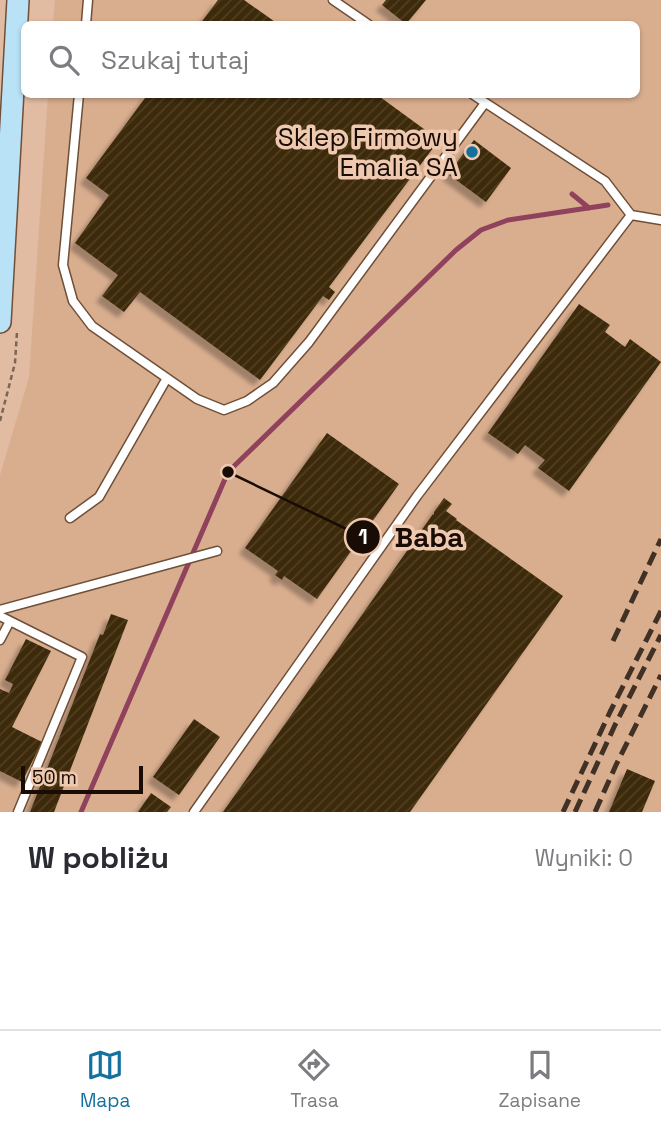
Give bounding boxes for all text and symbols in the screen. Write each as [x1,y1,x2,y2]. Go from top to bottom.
search box [21,21,640,98]
icon: search [45,41,83,79]
text: Szukaj tutaj [101,43,249,77]
place label: Sklep Firmowy Emalia SA [278,120,458,184]
marker: Sklep Firmowy Emalia SA [464,144,480,160]
callout: Baba [346,513,478,562]
text: Baba [395,519,463,555]
text: 1 [358,523,368,550]
scale bar [21,763,144,795]
text: 50 m [32,765,77,790]
text: W pobliżu [28,838,169,877]
text: Wyniki: 0 [535,843,633,873]
tab: Mapa [80,1046,130,1113]
tab: Trasa [290,1046,339,1113]
tab: Zapisane [499,1046,581,1113]

